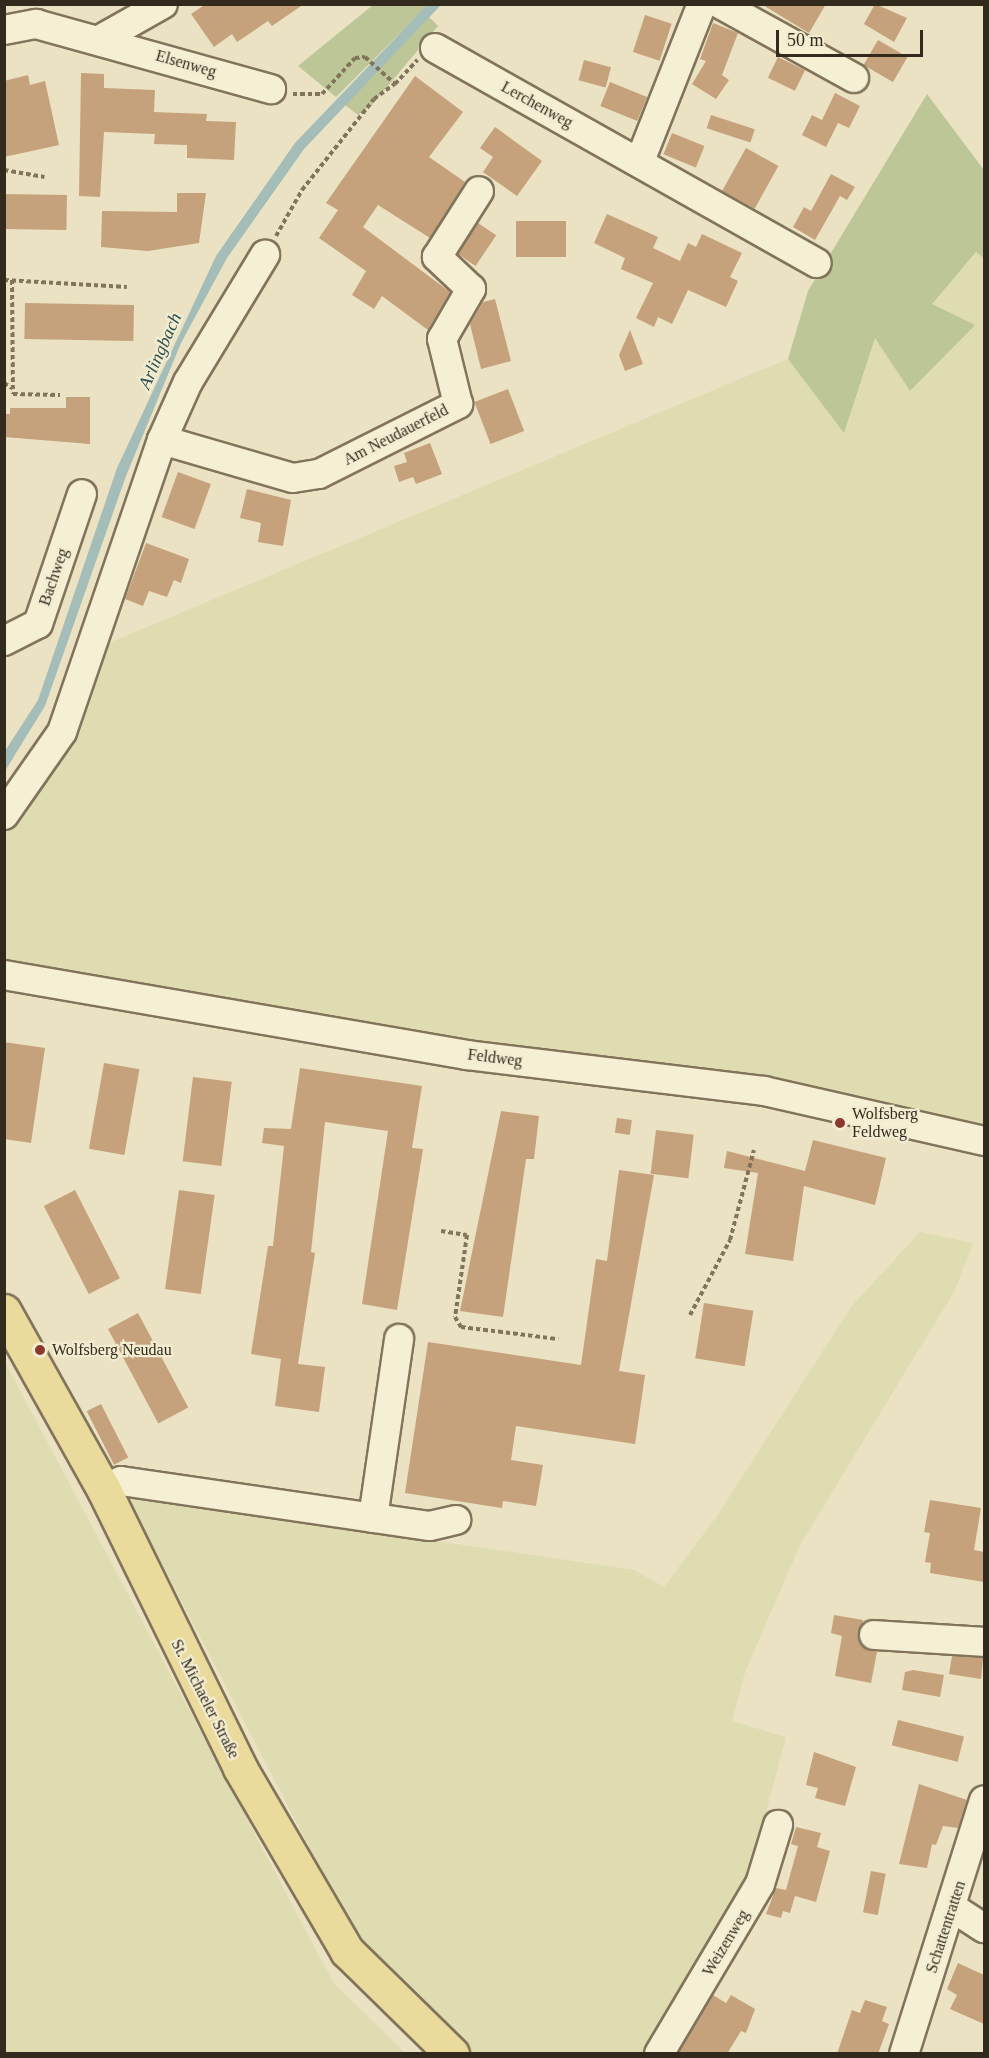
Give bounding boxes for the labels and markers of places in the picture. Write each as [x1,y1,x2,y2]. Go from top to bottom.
place label: Wolfsberg Feldweg [852,1104,918,1142]
marker: Wolfsberg Feldweg [833,1116,847,1130]
place label: Wolfsberg Neudau [52,1340,172,1360]
marker: Wolfsberg Neudau [33,1343,47,1357]

